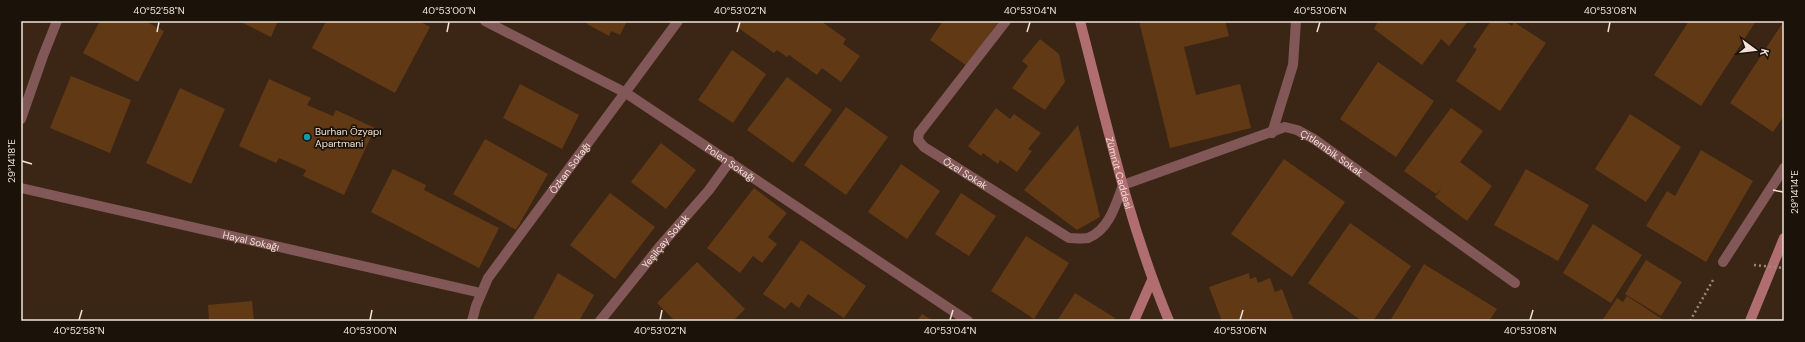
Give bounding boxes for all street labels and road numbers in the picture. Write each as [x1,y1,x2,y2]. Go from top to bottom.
street label: Çitlembik Sokak [1298,126,1366,179]
street label: Zümrüt Caddesi [1103,135,1136,211]
street label: Özkan Sokağı [546,139,593,196]
street label: Polen Sokağı [703,141,758,184]
street label: Özel Sokak [941,154,990,192]
street label: Yeşilçay Sokak [638,211,692,271]
street label: Hayal Sokağı [221,228,281,253]

